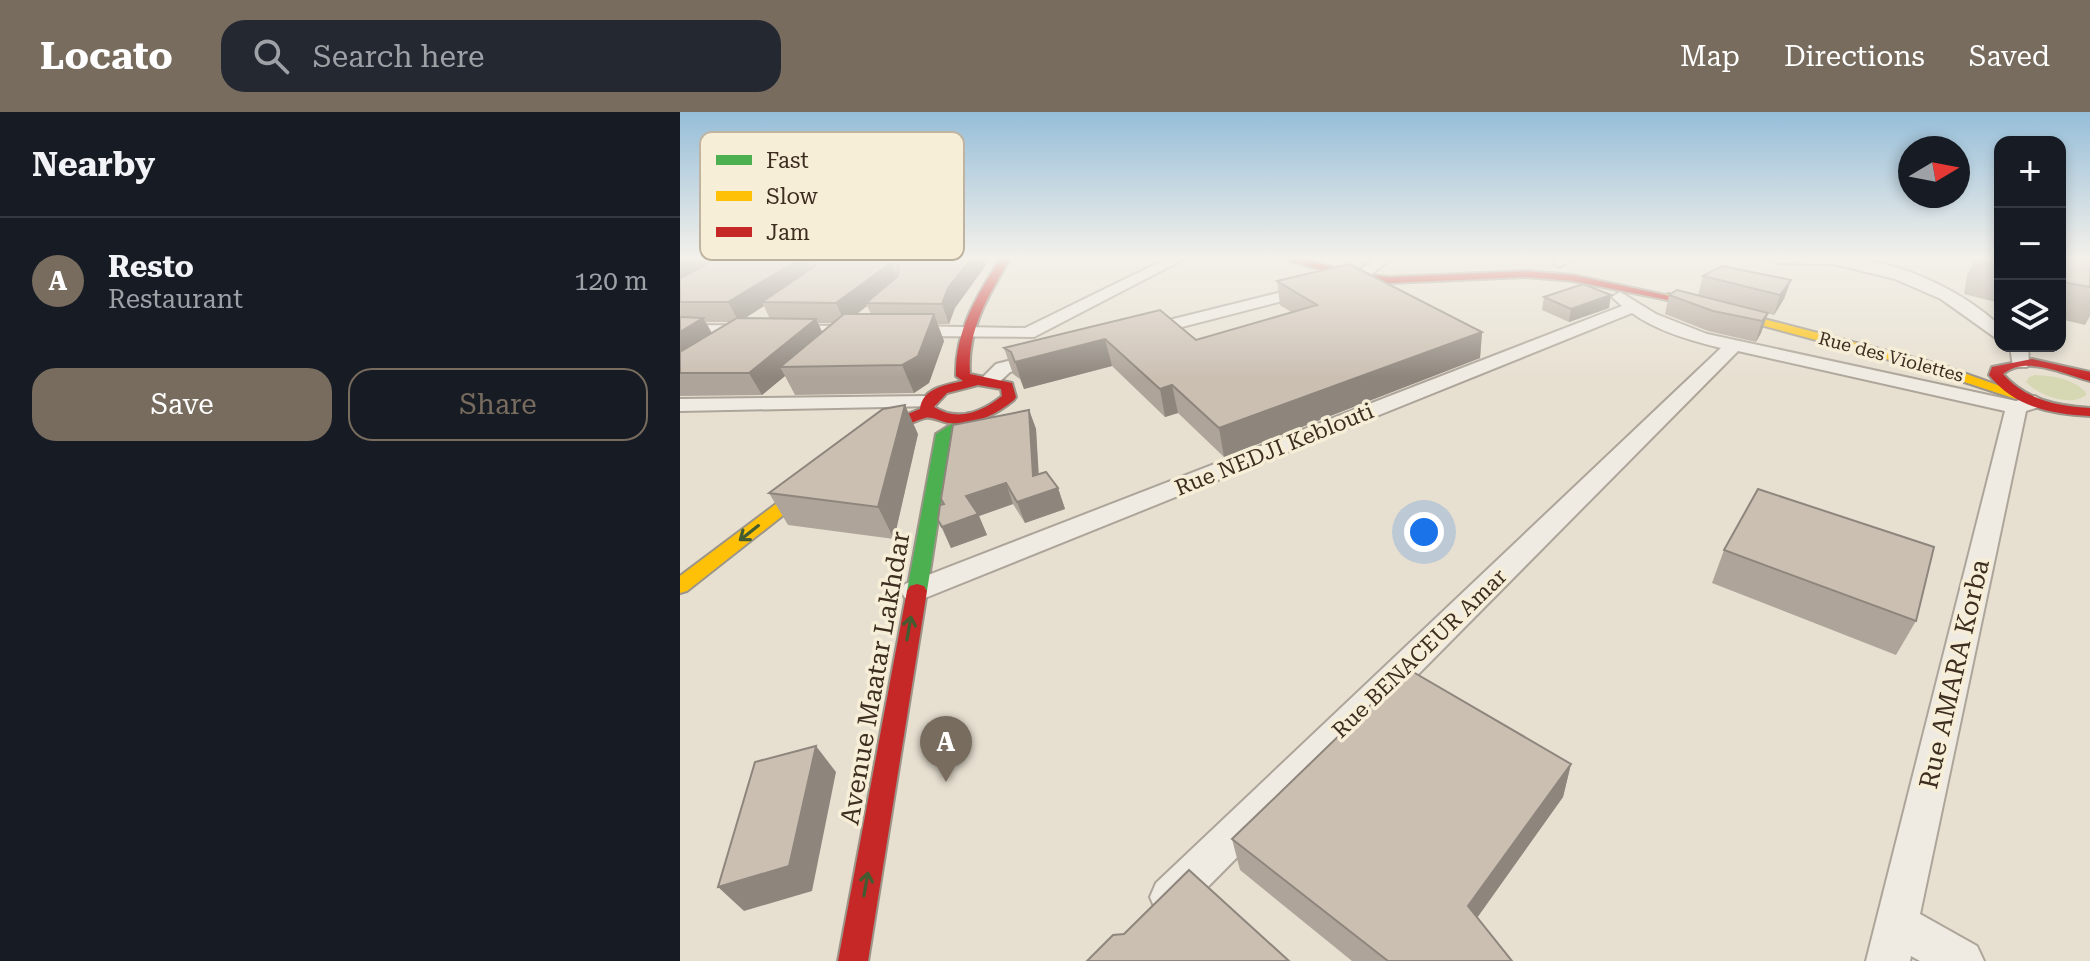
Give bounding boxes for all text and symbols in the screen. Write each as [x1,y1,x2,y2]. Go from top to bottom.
search box [221,20,781,92]
text: Locato [40,34,173,78]
icon: search [249,34,293,78]
text: Search here [313,39,485,74]
text: Map [1680,40,1740,73]
text: Directions [1784,40,1925,73]
text: Saved [1969,40,2050,73]
legend [700,132,964,260]
north arrow [1898,136,1970,208]
map controls [1994,136,2066,352]
button: + [1994,136,2066,208]
text: Nearby [32,144,155,184]
text: Fast [766,148,809,173]
text: Slow [766,184,819,209]
button: − [1994,208,2066,280]
text: Jam [766,220,810,245]
text: Resto [108,249,194,284]
text: A [49,266,67,296]
text: 120 m [574,266,648,296]
button: layers [1994,280,2066,352]
text: Restaurant [108,284,243,314]
street label: Rue des Violettes [1816,327,1966,386]
button: Save [32,368,332,441]
button: Share [348,368,648,441]
street label: Rue NEDJI Keblouti [1171,398,1377,501]
your location [1404,512,1444,552]
one-way arrow [739,524,760,541]
street label: Avenue Maatar Lakhdar [834,529,916,827]
street label: Rue AMARA Korba [1913,556,1995,792]
street label: Rue BENACEUR Amar [1327,564,1512,743]
one-way arrow [902,615,917,641]
pin: A [920,716,972,782]
one-way arrow [859,872,874,897]

